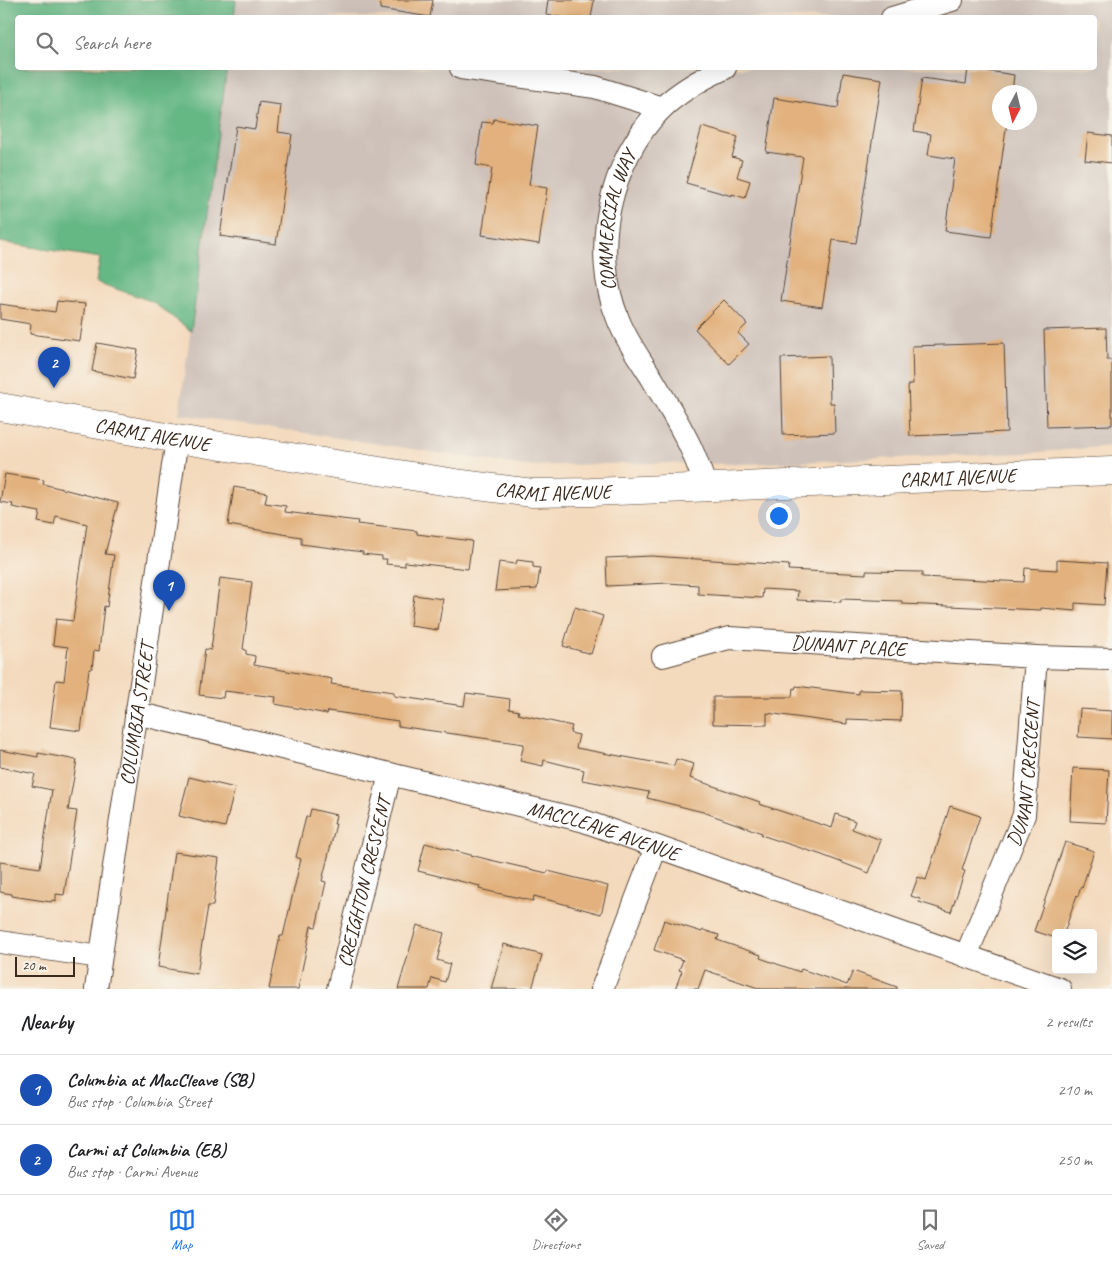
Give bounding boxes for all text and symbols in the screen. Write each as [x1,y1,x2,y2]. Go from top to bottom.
search box [15,15,1097,70]
icon: search [33,29,61,57]
text: Search here [73,31,150,55]
north arrow [992,85,1037,130]
street label: COMMERCIAL WAY [593,143,643,293]
pin: 2 [38,347,70,388]
street label: CARMI AVENUE [93,412,215,458]
street label: CARMI AVENUE [899,463,1019,493]
street label: CARMI AVENUE [494,476,615,507]
your location [766,503,792,529]
pin: 1 [153,570,185,611]
street label: DUNANT PLACE [790,630,909,662]
street label: COLUMBIA STREET [114,637,161,787]
street label: DUNANT CRESCENT [1001,695,1046,850]
street label: CREIGHTON CRESCENT [332,790,398,969]
street label: MACCLEAVE AVENUE [525,796,685,868]
map controls [1052,929,1097,974]
button: layers [1052,929,1097,974]
scale bar [15,954,75,977]
text: 20 m [22,957,46,974]
text: Nearby [20,1009,73,1035]
text: 2 results [1045,1012,1092,1032]
text: Columbia at MacCleave (SB) [67,1068,253,1092]
text: 1 [32,1080,40,1100]
text: 210 m [1058,1080,1092,1100]
text: Bus stop · Columbia Street [67,1092,211,1112]
text: Carmi at Columbia (EB) [67,1138,226,1162]
text: 2 [32,1150,40,1170]
text: 250 m [1058,1150,1092,1170]
text: Bus stop · Carmi Avenue [67,1162,197,1182]
tab: Map [168,1206,196,1253]
tab: Directions [532,1206,580,1253]
tab: Saved [916,1206,944,1253]

